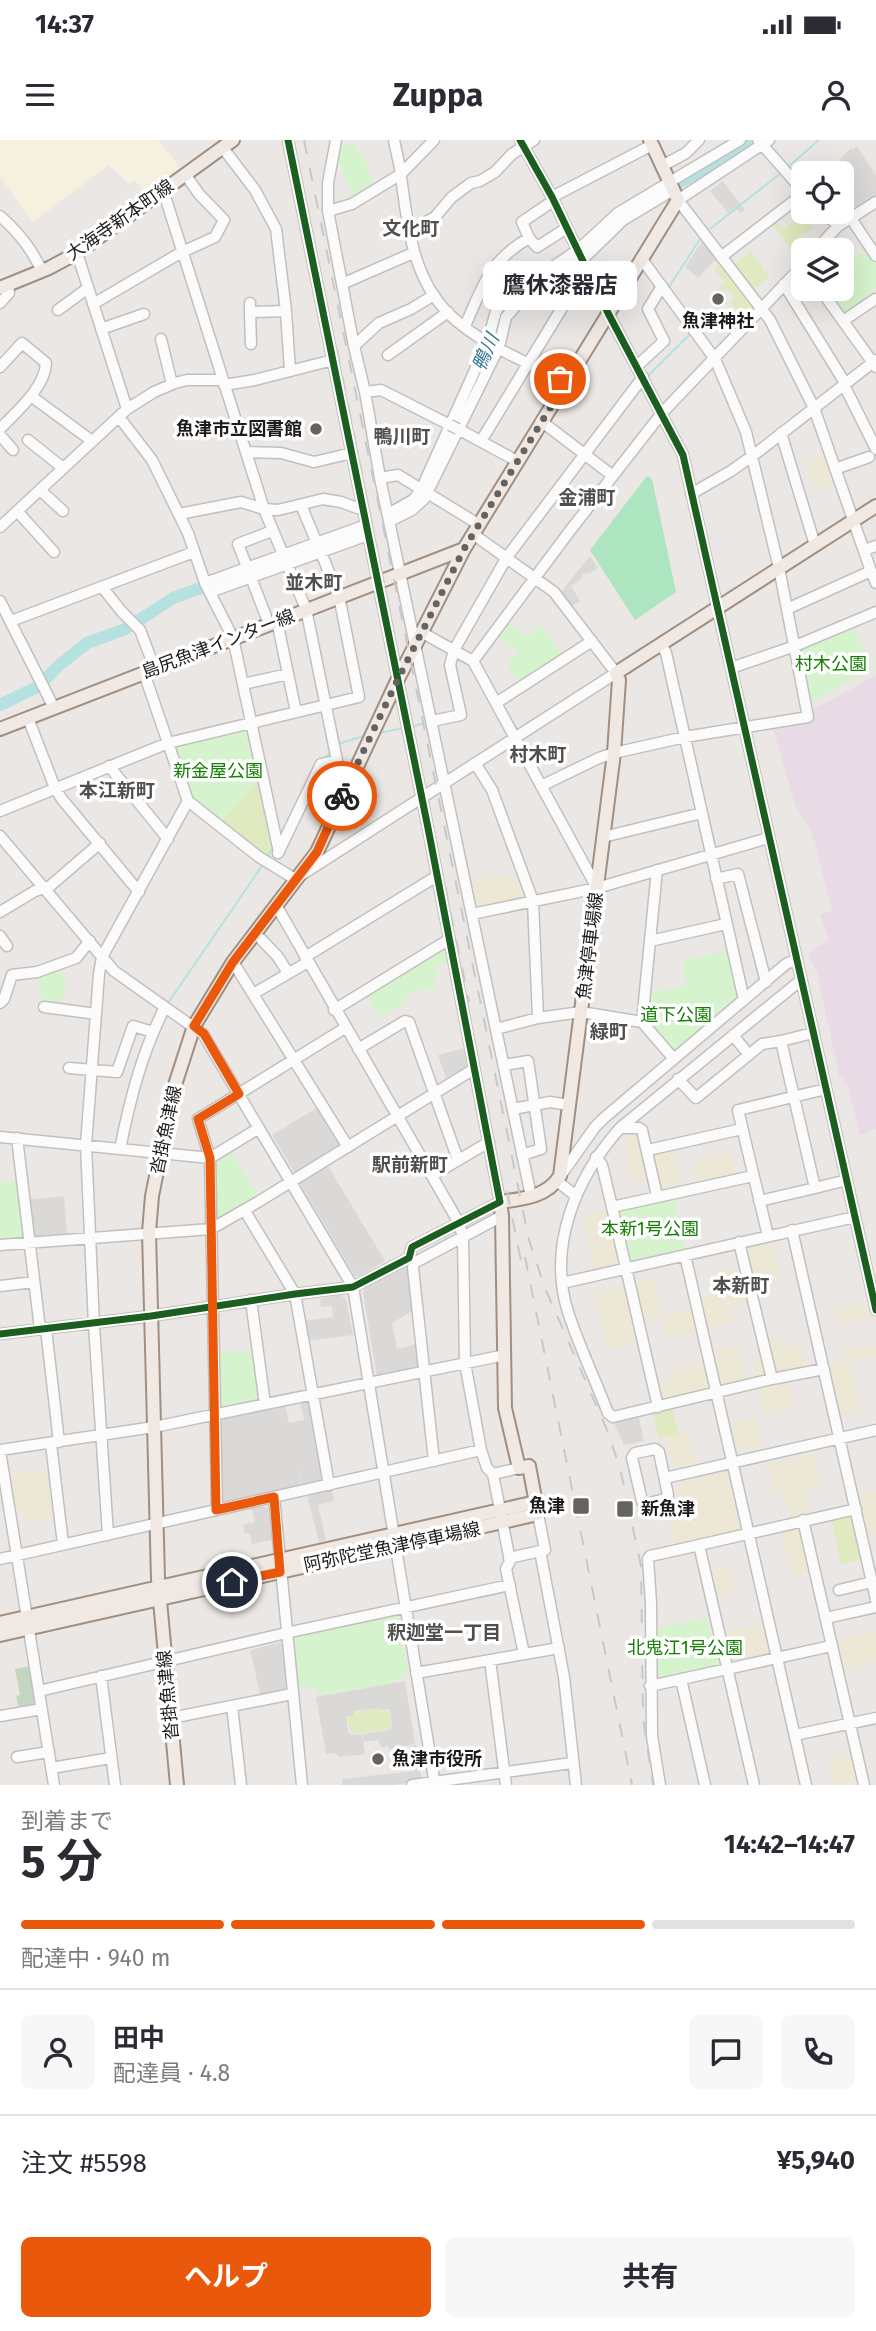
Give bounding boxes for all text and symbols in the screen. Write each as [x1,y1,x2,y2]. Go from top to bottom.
text: 14:37 [35,9,94,40]
icon: menu [21,76,59,114]
text: Zuppa [393,76,483,114]
icon: person [817,76,855,114]
map controls [791,161,854,301]
button: locate [791,161,854,224]
street label: 大海寺新本町線 [62,175,178,265]
district label: 文化町 [382,217,440,240]
button: layers [791,238,854,301]
callout: 鷹休漆器店 [483,260,637,309]
text: 鷹休漆器店 [503,271,618,299]
marker: 魚津神社 [710,291,726,307]
place label: 魚津神社 [682,310,754,332]
water label: 鴨川 [467,328,505,374]
pin [530,349,590,409]
icon: bag [541,360,579,398]
place label: 魚津市立図書館 [176,418,302,440]
marker: 魚津市立図書館 [308,421,324,437]
district label: 鴨川町 [373,425,431,448]
district label: 金浦町 [558,486,616,509]
district label: 並木町 [285,571,343,594]
street label: 島尻魚津インター線 [138,605,298,683]
park label: 村木公園 [795,653,867,675]
district label: 村木町 [509,743,567,766]
park label: 新金屋公園 [173,760,263,782]
courier [307,761,377,831]
icon: bike [323,777,361,815]
district label: 本江新町 [79,779,155,802]
street label: 魚津停車場線 [573,891,607,1001]
park label: 道下公園 [640,1004,712,1026]
district label: 緑町 [590,1020,628,1043]
street label: 沓掛魚津線 [146,1084,186,1176]
district label: 駅前新町 [372,1153,448,1176]
park label: 本新1号公園 [601,1218,699,1240]
district label: 本新町 [712,1274,770,1297]
place label: 魚津 [529,1495,565,1517]
marker: 魚津 [571,1496,591,1516]
place label: 新魚津 [641,1498,695,1520]
marker: 新魚津 [615,1499,635,1519]
street label: 阿弥陀堂魚津停車場線 [302,1518,482,1576]
pin [202,1552,262,1612]
icon: home [213,1563,251,1601]
district label: 釈迦堂一丁目 [387,1621,501,1644]
park label: 北鬼江1号公園 [627,1637,743,1659]
street label: 沓掛魚津線 [153,1649,183,1741]
place label: 魚津市役所 [392,1748,482,1770]
marker: 魚津市役所 [370,1751,386,1767]
text: 到着まで [21,1807,113,1835]
text: 14:42–14:47 [724,1829,855,1860]
text: 5 分 [21,1834,103,1889]
text: 配達中 · 940 m [21,1944,170,1972]
button: person [21,2015,95,2089]
button: chat [689,2015,763,2089]
button: phone [781,2015,855,2089]
text: 田中 [113,2023,165,2054]
text: 配達員 · 4.8 [113,2059,230,2087]
text: ¥5,940 [777,2145,855,2176]
text: 注文 #5598 [21,2148,147,2179]
button: ヘルプ [21,2237,431,2317]
button: 共有 [445,2237,855,2317]

